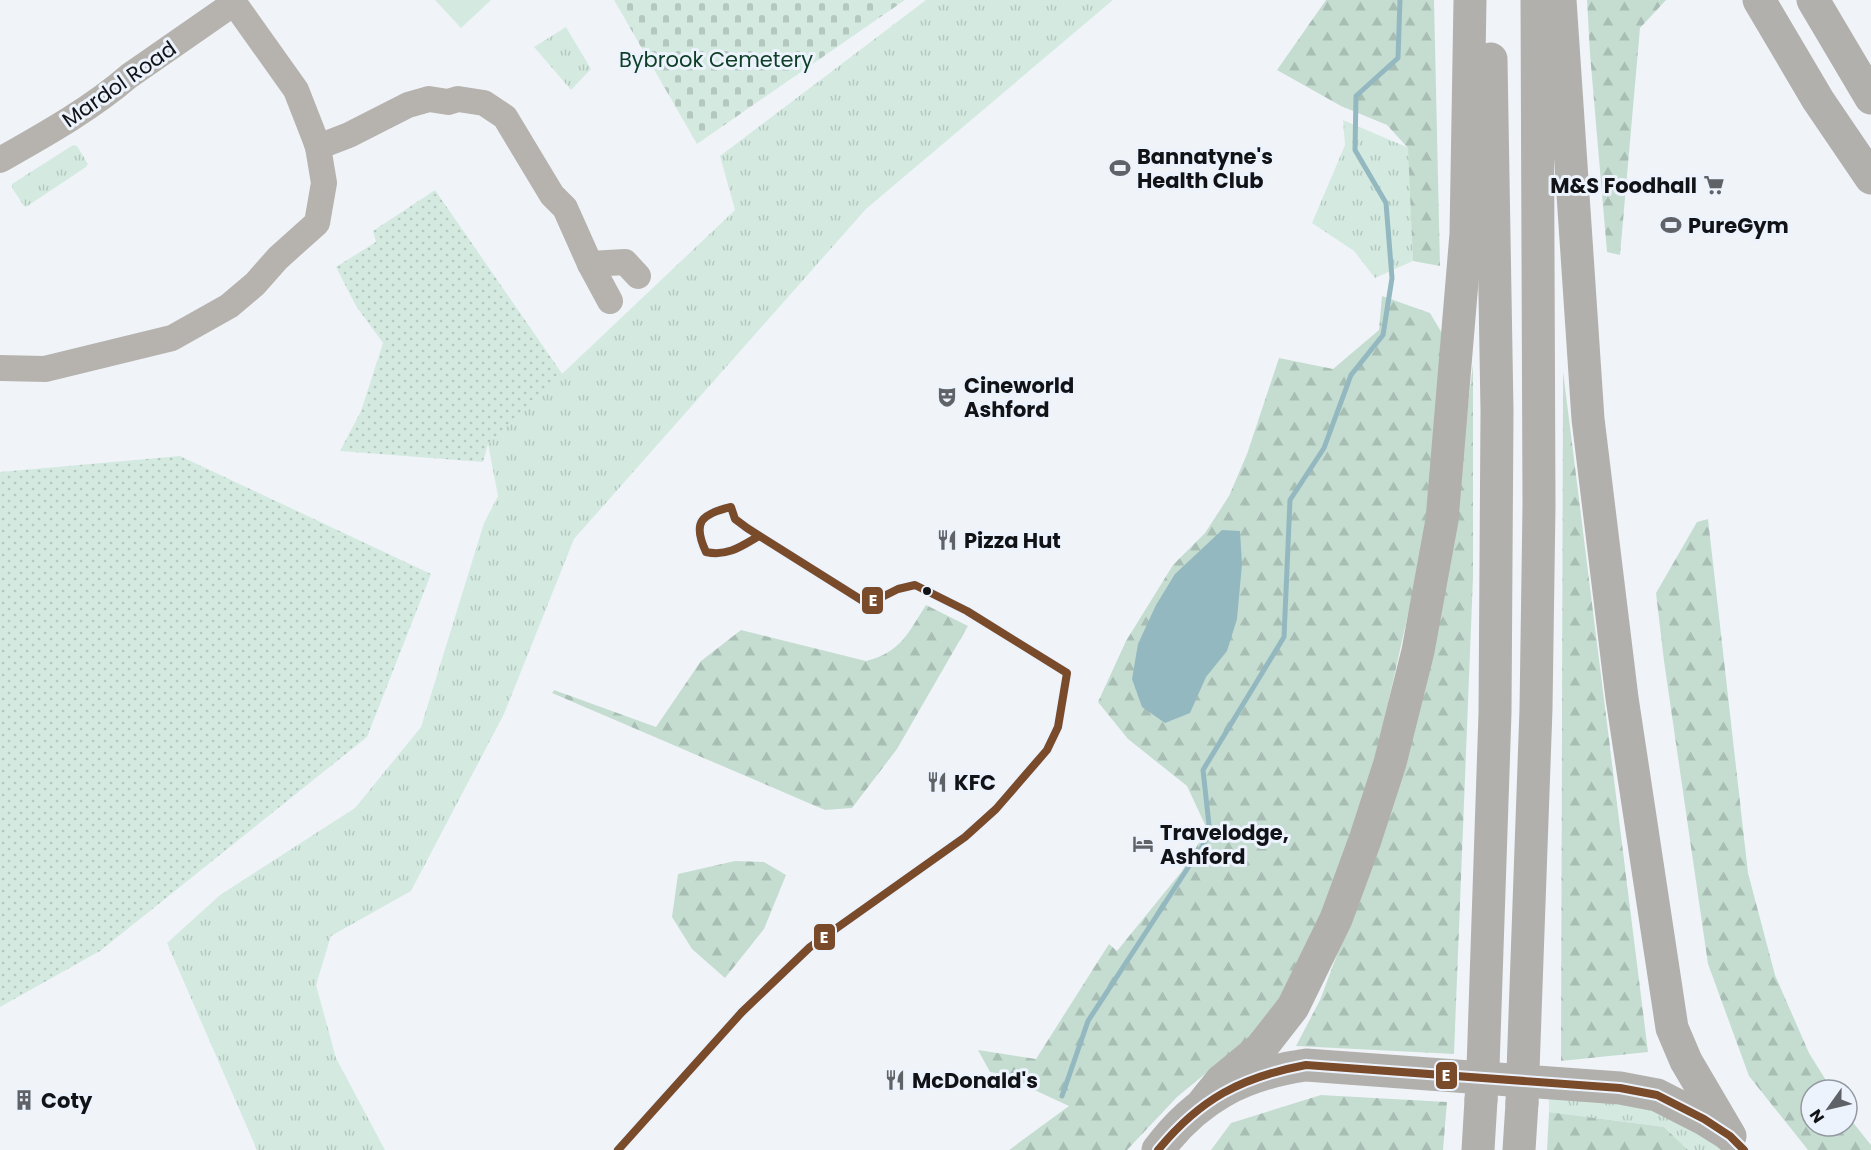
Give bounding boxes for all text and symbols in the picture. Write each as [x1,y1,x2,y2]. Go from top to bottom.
street label: Mardol Road [56,34,182,134]
park label: Bybrook Cemetery [619,45,813,74]
place label: Bannatyne's Health Club [1137,142,1273,195]
sports icon: Bannatyne's Health Club [1108,156,1132,180]
place label: M&S Foodhall [1550,171,1697,200]
supermarket icon: M&S Foodhall [1702,173,1726,197]
place label: PureGym [1688,211,1789,240]
sports icon: PureGym [1659,213,1683,237]
place label: Cineworld Ashford [964,371,1074,424]
theatre icon: Cineworld Ashford [935,385,959,409]
place label: Pizza Hut [964,526,1061,555]
restaurant icon: Pizza Hut [935,528,959,552]
unlabelled marker [921,585,933,597]
line badge: E [861,586,884,615]
text: E [869,589,877,612]
place label: KFC [954,768,996,797]
restaurant icon: KFC [925,770,949,794]
place label: Travelodge, Ashford [1160,818,1289,871]
hotel icon: Travelodge, Ashford [1131,832,1155,856]
line badge: E [813,923,836,951]
text: E [820,926,828,949]
line badge: E [1435,1061,1458,1090]
text: E [1442,1064,1450,1087]
place label: McDonald's [912,1066,1038,1095]
restaurant icon: McDonald's [883,1068,907,1092]
north arrow [1799,1078,1859,1138]
place label: Coty [41,1086,93,1115]
building icon: Coty [12,1088,36,1112]
text: N [1804,1105,1830,1128]

